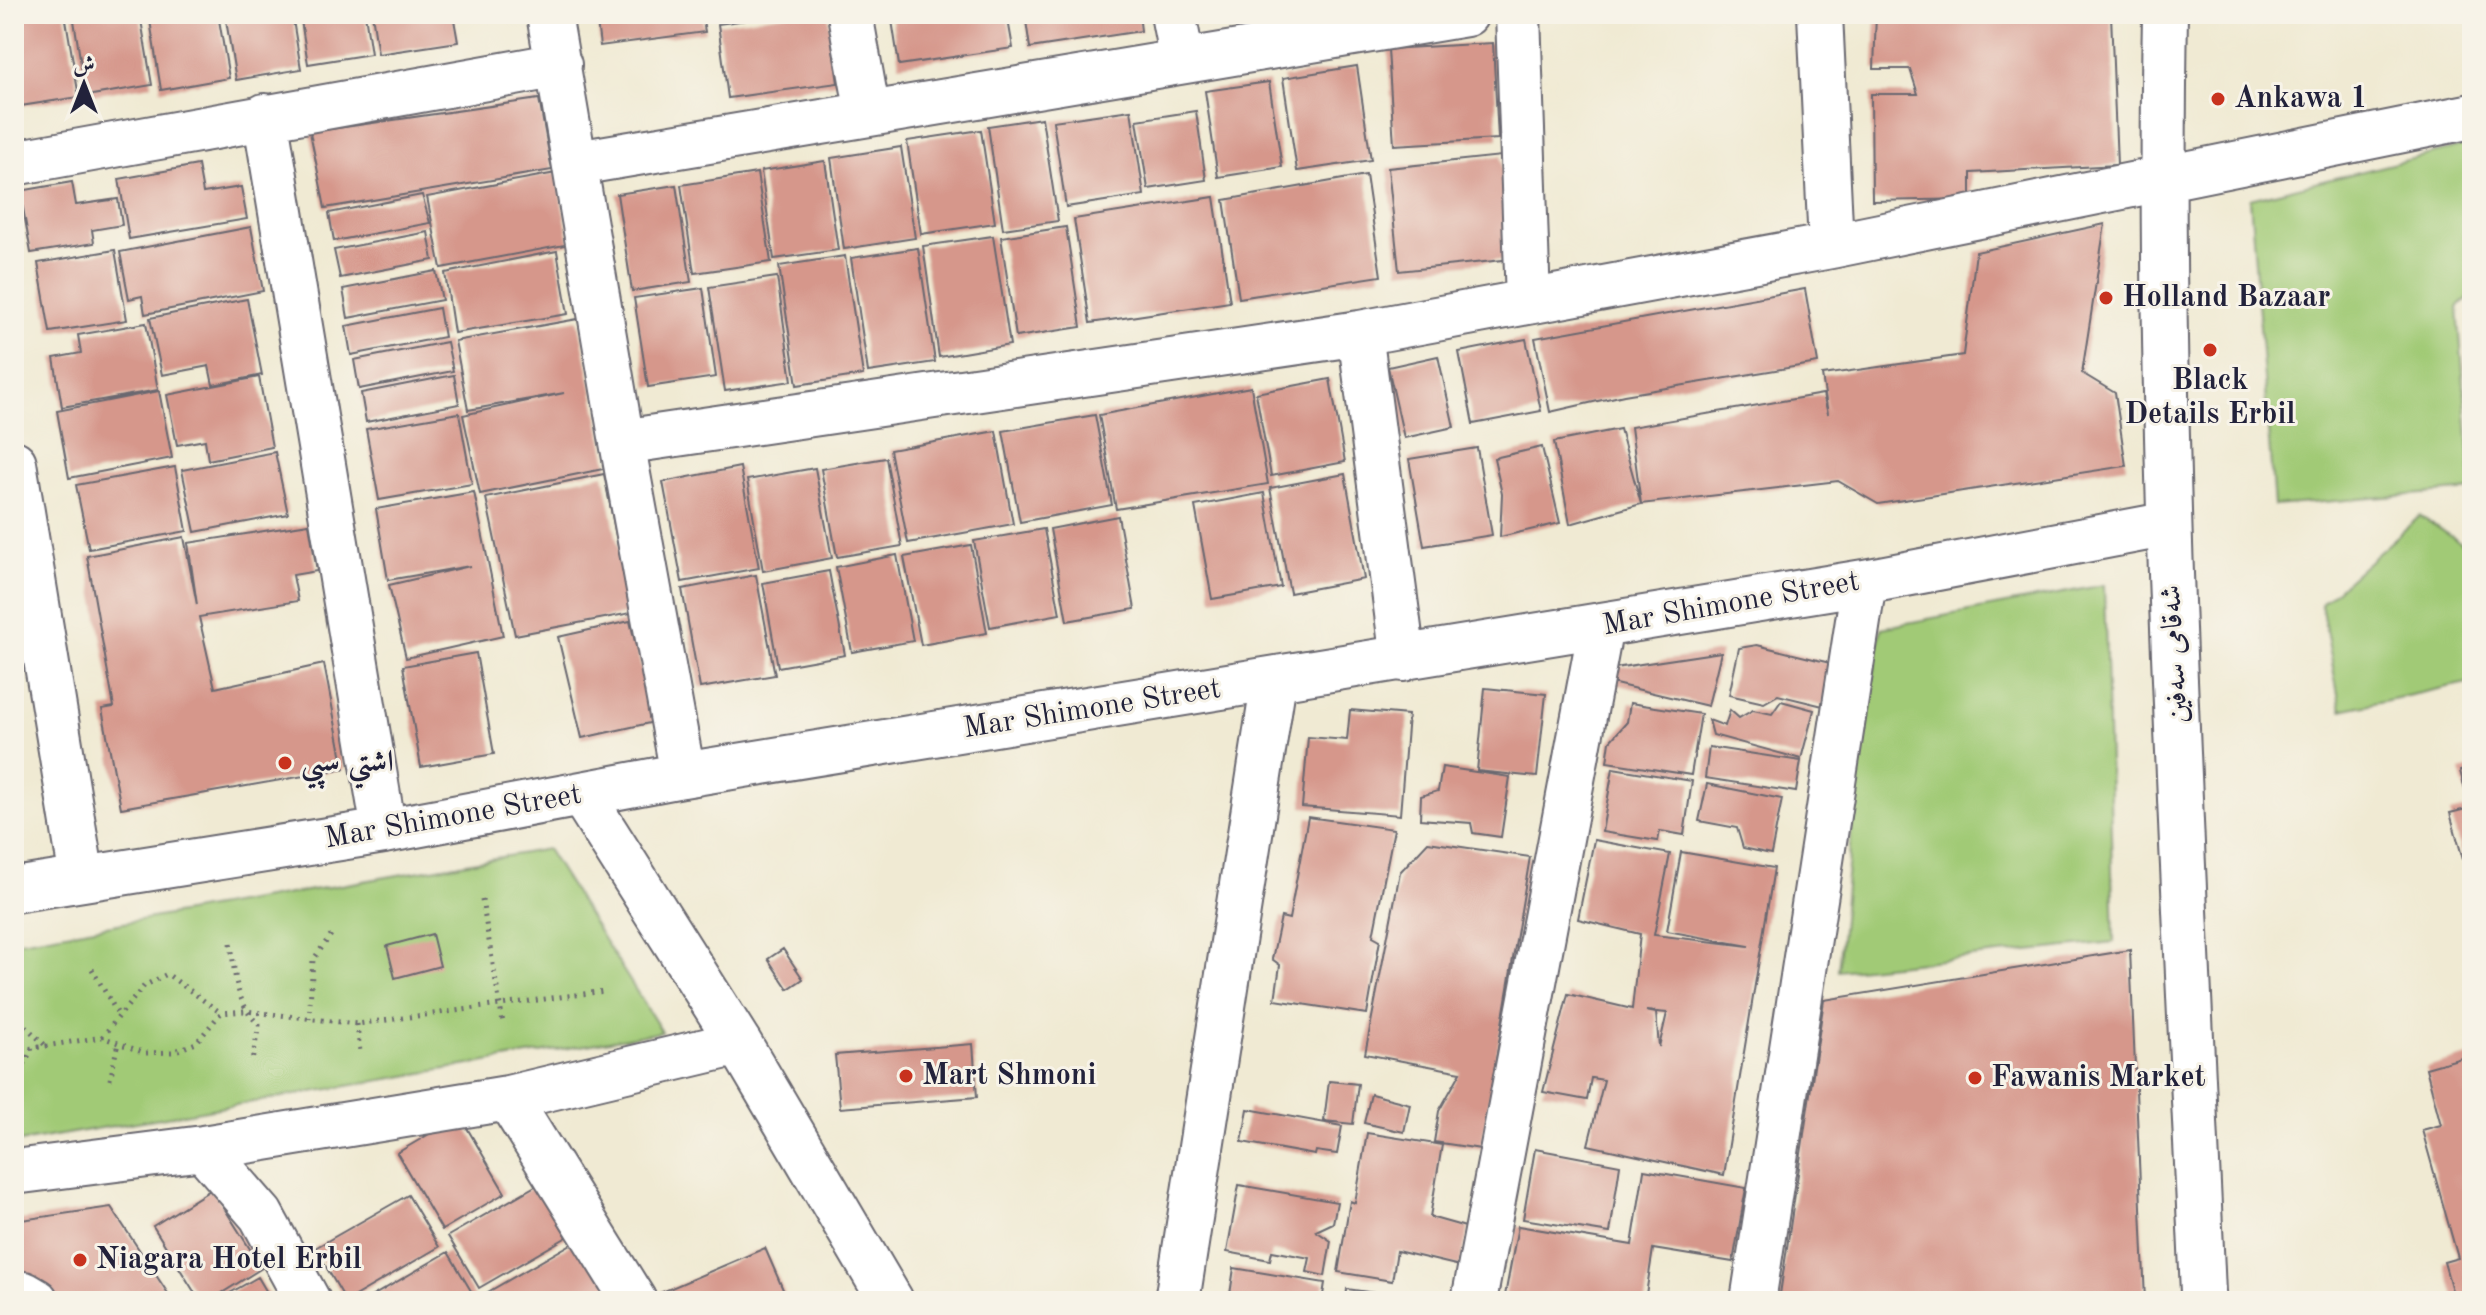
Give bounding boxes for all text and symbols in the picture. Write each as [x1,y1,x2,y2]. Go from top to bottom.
north arrow [44,44,124,124]
text: ش [73,55,95,77]
place label: Ankawa 1 [2234,84,2368,114]
marker: Ankawa 1 [2209,90,2227,108]
place label: Holland Bazaar [2122,283,2331,313]
marker: Holland Bazaar [2097,289,2115,307]
marker: Black Details Erbil [2201,341,2219,359]
place label: Black Details Erbil [2125,366,2296,430]
street label: Mar Shimone Street [1600,567,1862,641]
street label: شەقامی سەفین [2156,584,2194,724]
street label: Mar Shimone Street [961,674,1223,744]
place label: اشتي سپي [301,748,394,789]
marker: اشتي سپي [276,754,294,772]
street label: Mar Shimone Street [322,780,584,854]
place label: Mart Shmoni [922,1061,1096,1091]
place label: Fawanis Market [1991,1063,2206,1093]
marker: Mart Shmoni [897,1067,915,1085]
marker: Fawanis Market [1966,1069,1984,1087]
place label: Niagara Hotel Erbil [96,1245,362,1275]
marker: Niagara Hotel Erbil [71,1251,89,1269]

